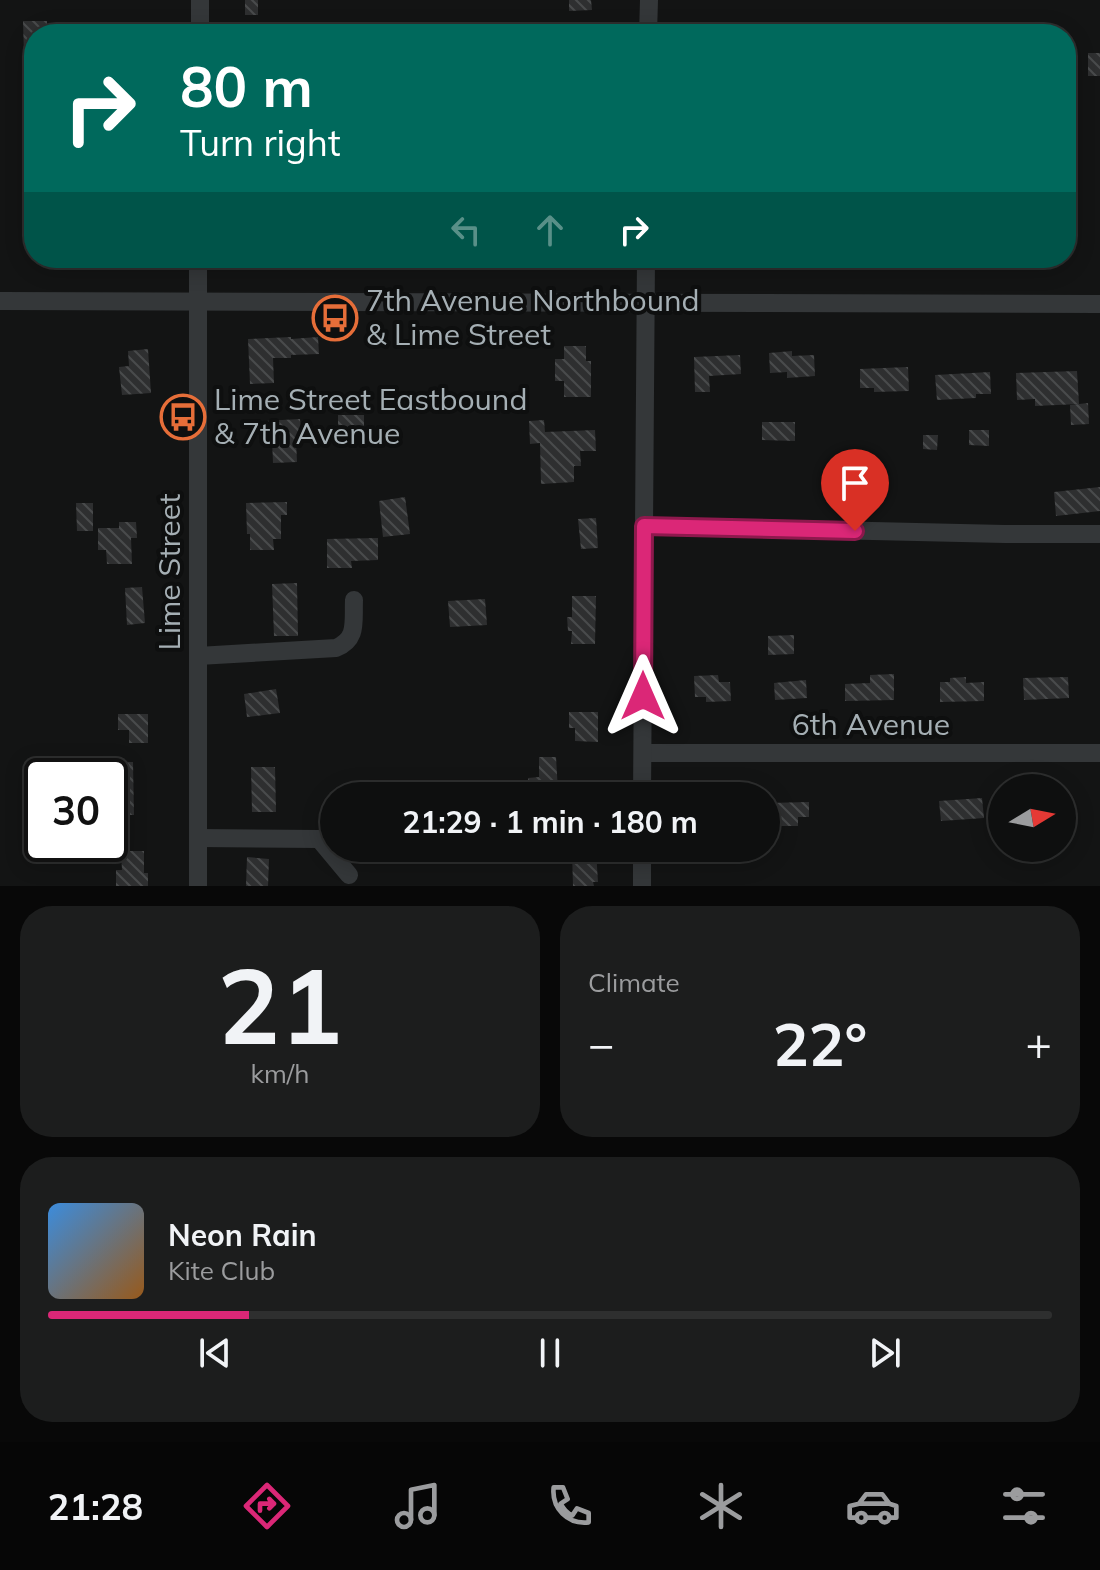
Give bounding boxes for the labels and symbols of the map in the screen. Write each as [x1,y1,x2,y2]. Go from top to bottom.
place label: 7th Avenue Northbound & Lime Street [366,281,700,353]
bus stop icon: 7th Avenue Northbound & Lime Street [311,294,359,342]
place label: Lime Street Eastbound & 7th Avenue [214,380,527,452]
bus stop icon: Lime Street Eastbound & 7th Avenue [159,393,207,441]
pin [821,449,889,531]
street label: Lime Street [150,494,188,650]
position arrow [601,654,685,738]
street label: 6th Avenue [792,705,950,743]
speed limit sign: 30 [24,758,128,862]
north arrow [988,774,1076,862]

